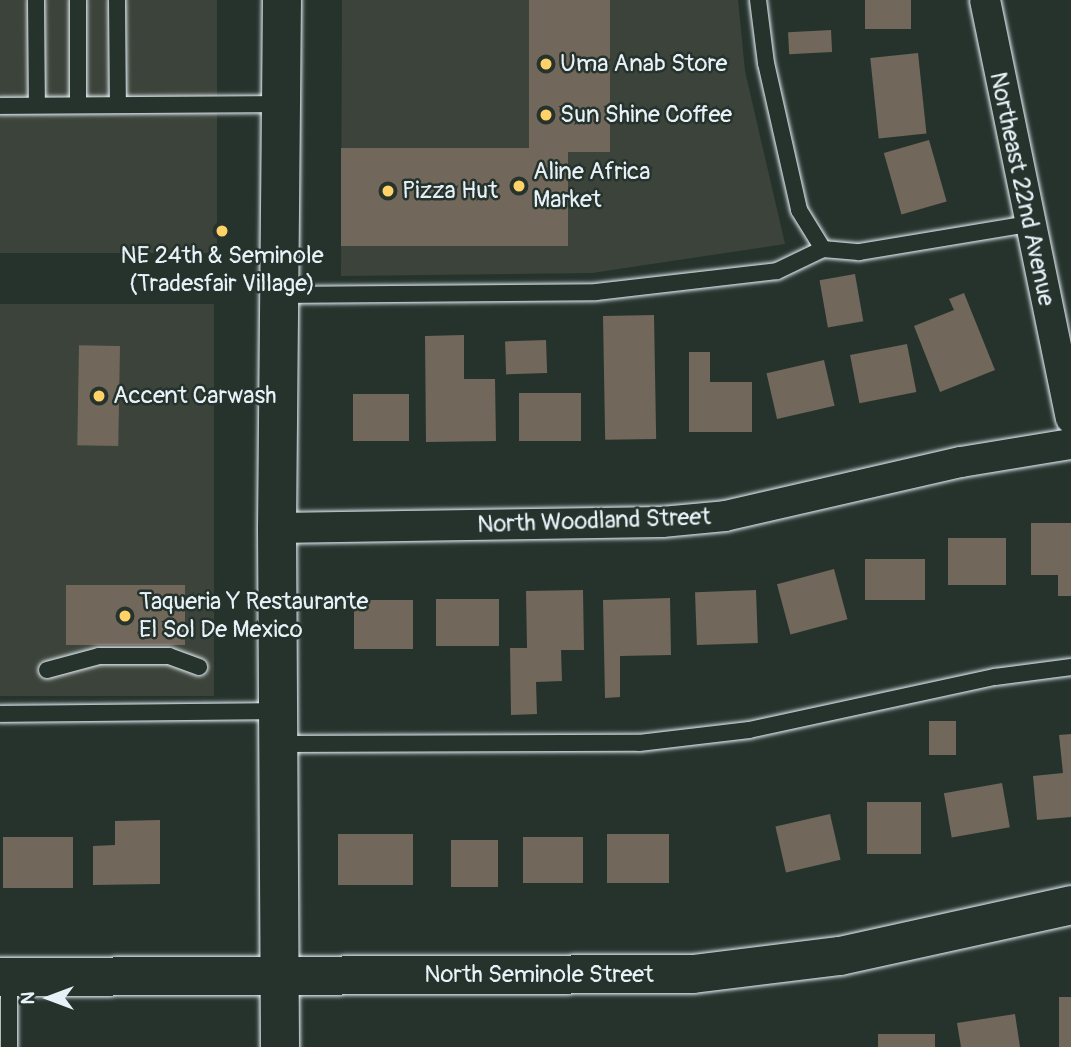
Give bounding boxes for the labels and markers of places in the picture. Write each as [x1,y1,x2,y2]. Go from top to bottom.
place label: Uma Anab Store [560,50,727,78]
marker: Uma Anab Store [538,56,554,72]
place label: Sun Shine Coffee [560,101,732,129]
marker: Sun Shine Coffee [538,107,554,123]
place label: Aline Africa Market [533,158,650,214]
place label: Pizza Hut [402,177,498,205]
marker: Aline Africa Market [511,178,527,194]
marker: Pizza Hut [380,183,396,199]
marker: NE 24th & Seminole (Tradesfair Village) [214,223,230,239]
place label: NE 24th & Seminole (Tradesfair Village) [120,242,324,298]
place label: Accent Carwash [113,382,276,410]
marker: Accent Carwash [91,388,107,404]
place label: Taqueria Y Restaurante El Sol De Mexico [139,588,368,644]
marker: Taqueria Y Restaurante El Sol De Mexico [117,608,133,624]

